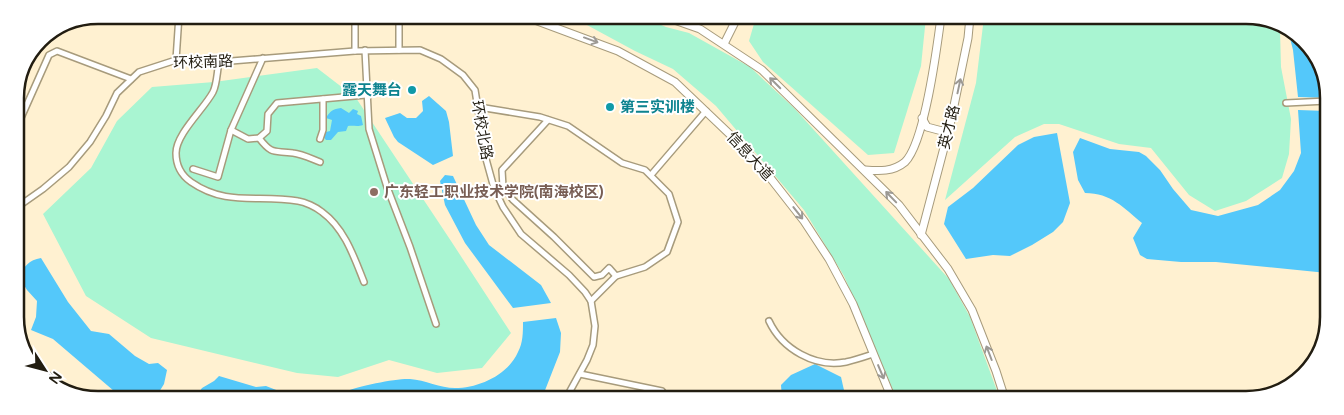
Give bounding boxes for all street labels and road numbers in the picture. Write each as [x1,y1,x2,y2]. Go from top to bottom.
street label: 环校南路 [173,52,233,72]
street label: 环校北路 [468,99,496,161]
street label: 英才路 [935,103,963,151]
street label: 信息大道 [723,128,777,184]

